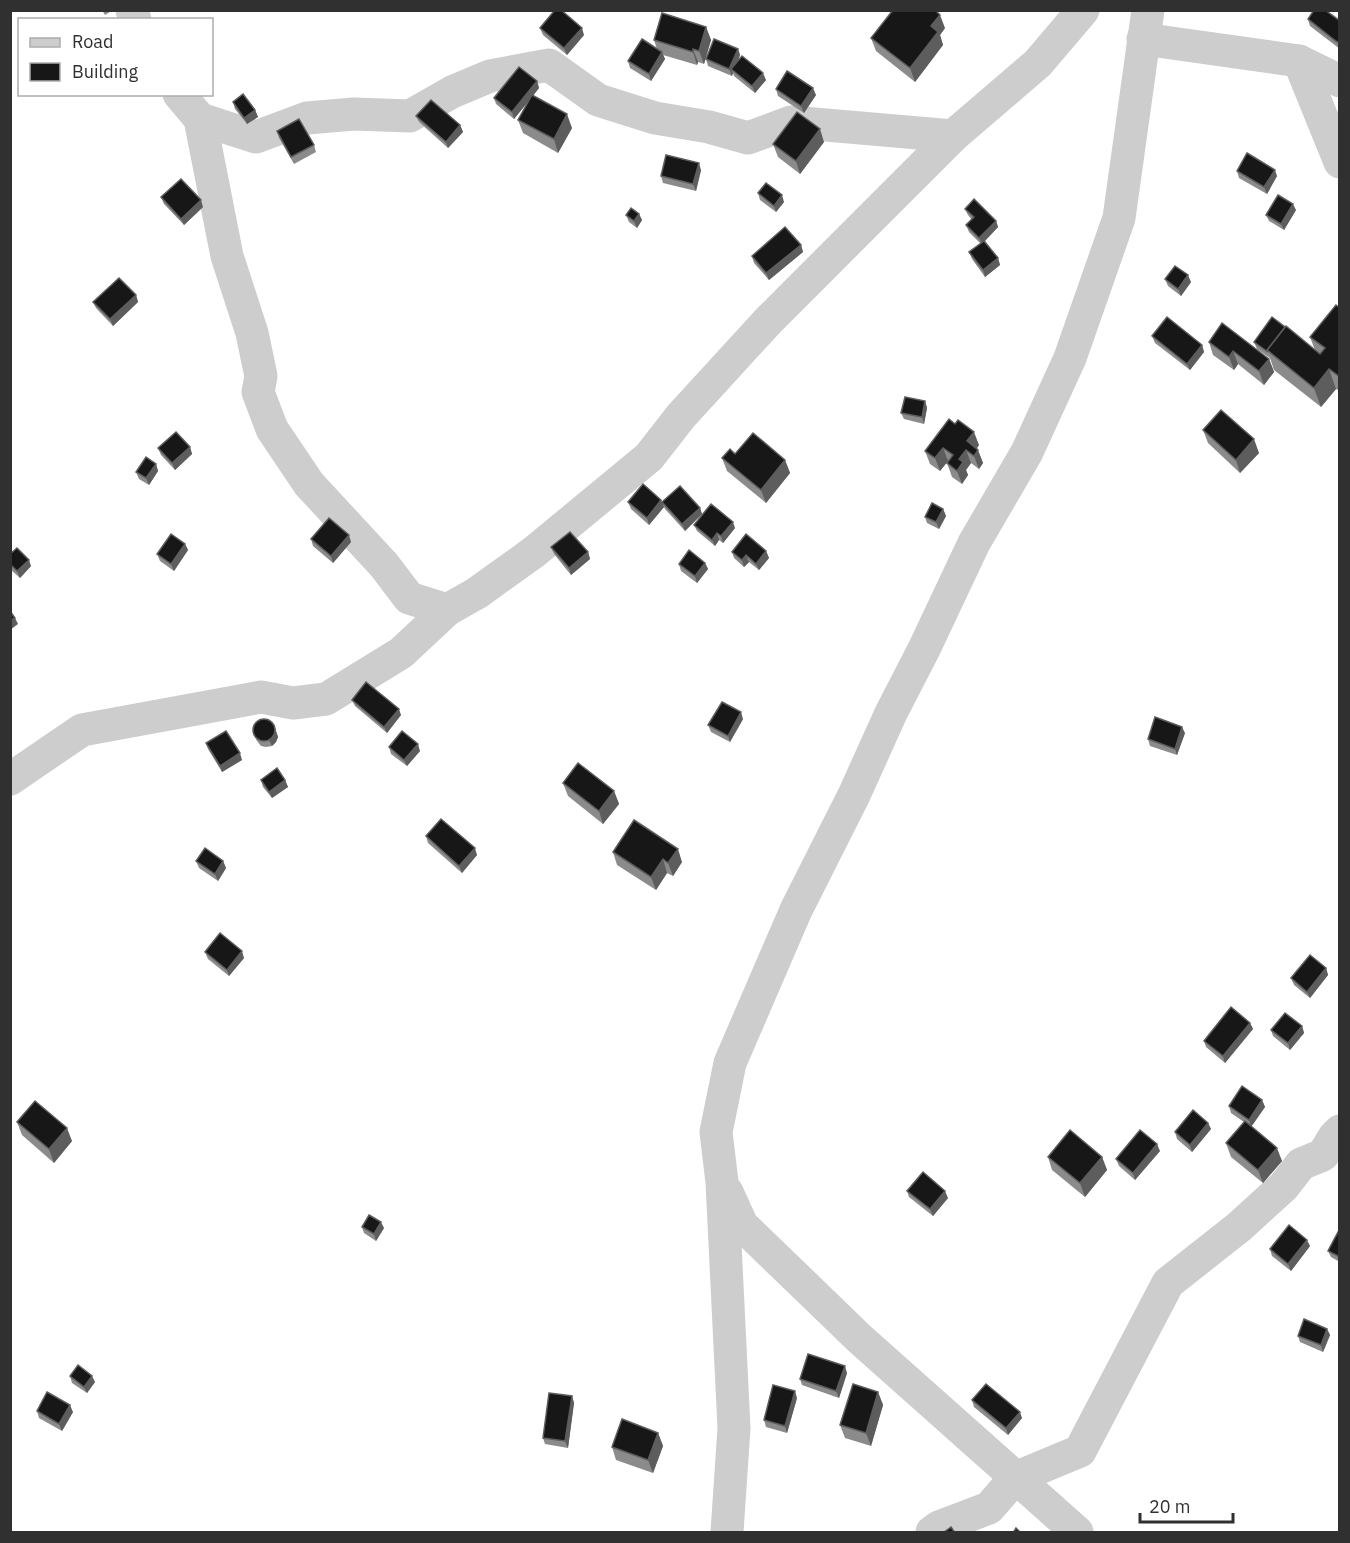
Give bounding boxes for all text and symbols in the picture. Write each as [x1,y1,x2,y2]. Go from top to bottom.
legend [18,18,213,96]
text: Road [72,30,113,53]
text: Building [72,60,139,83]
scale bar [1140,1486,1233,1524]
text: 20 m [1149,1495,1191,1518]

